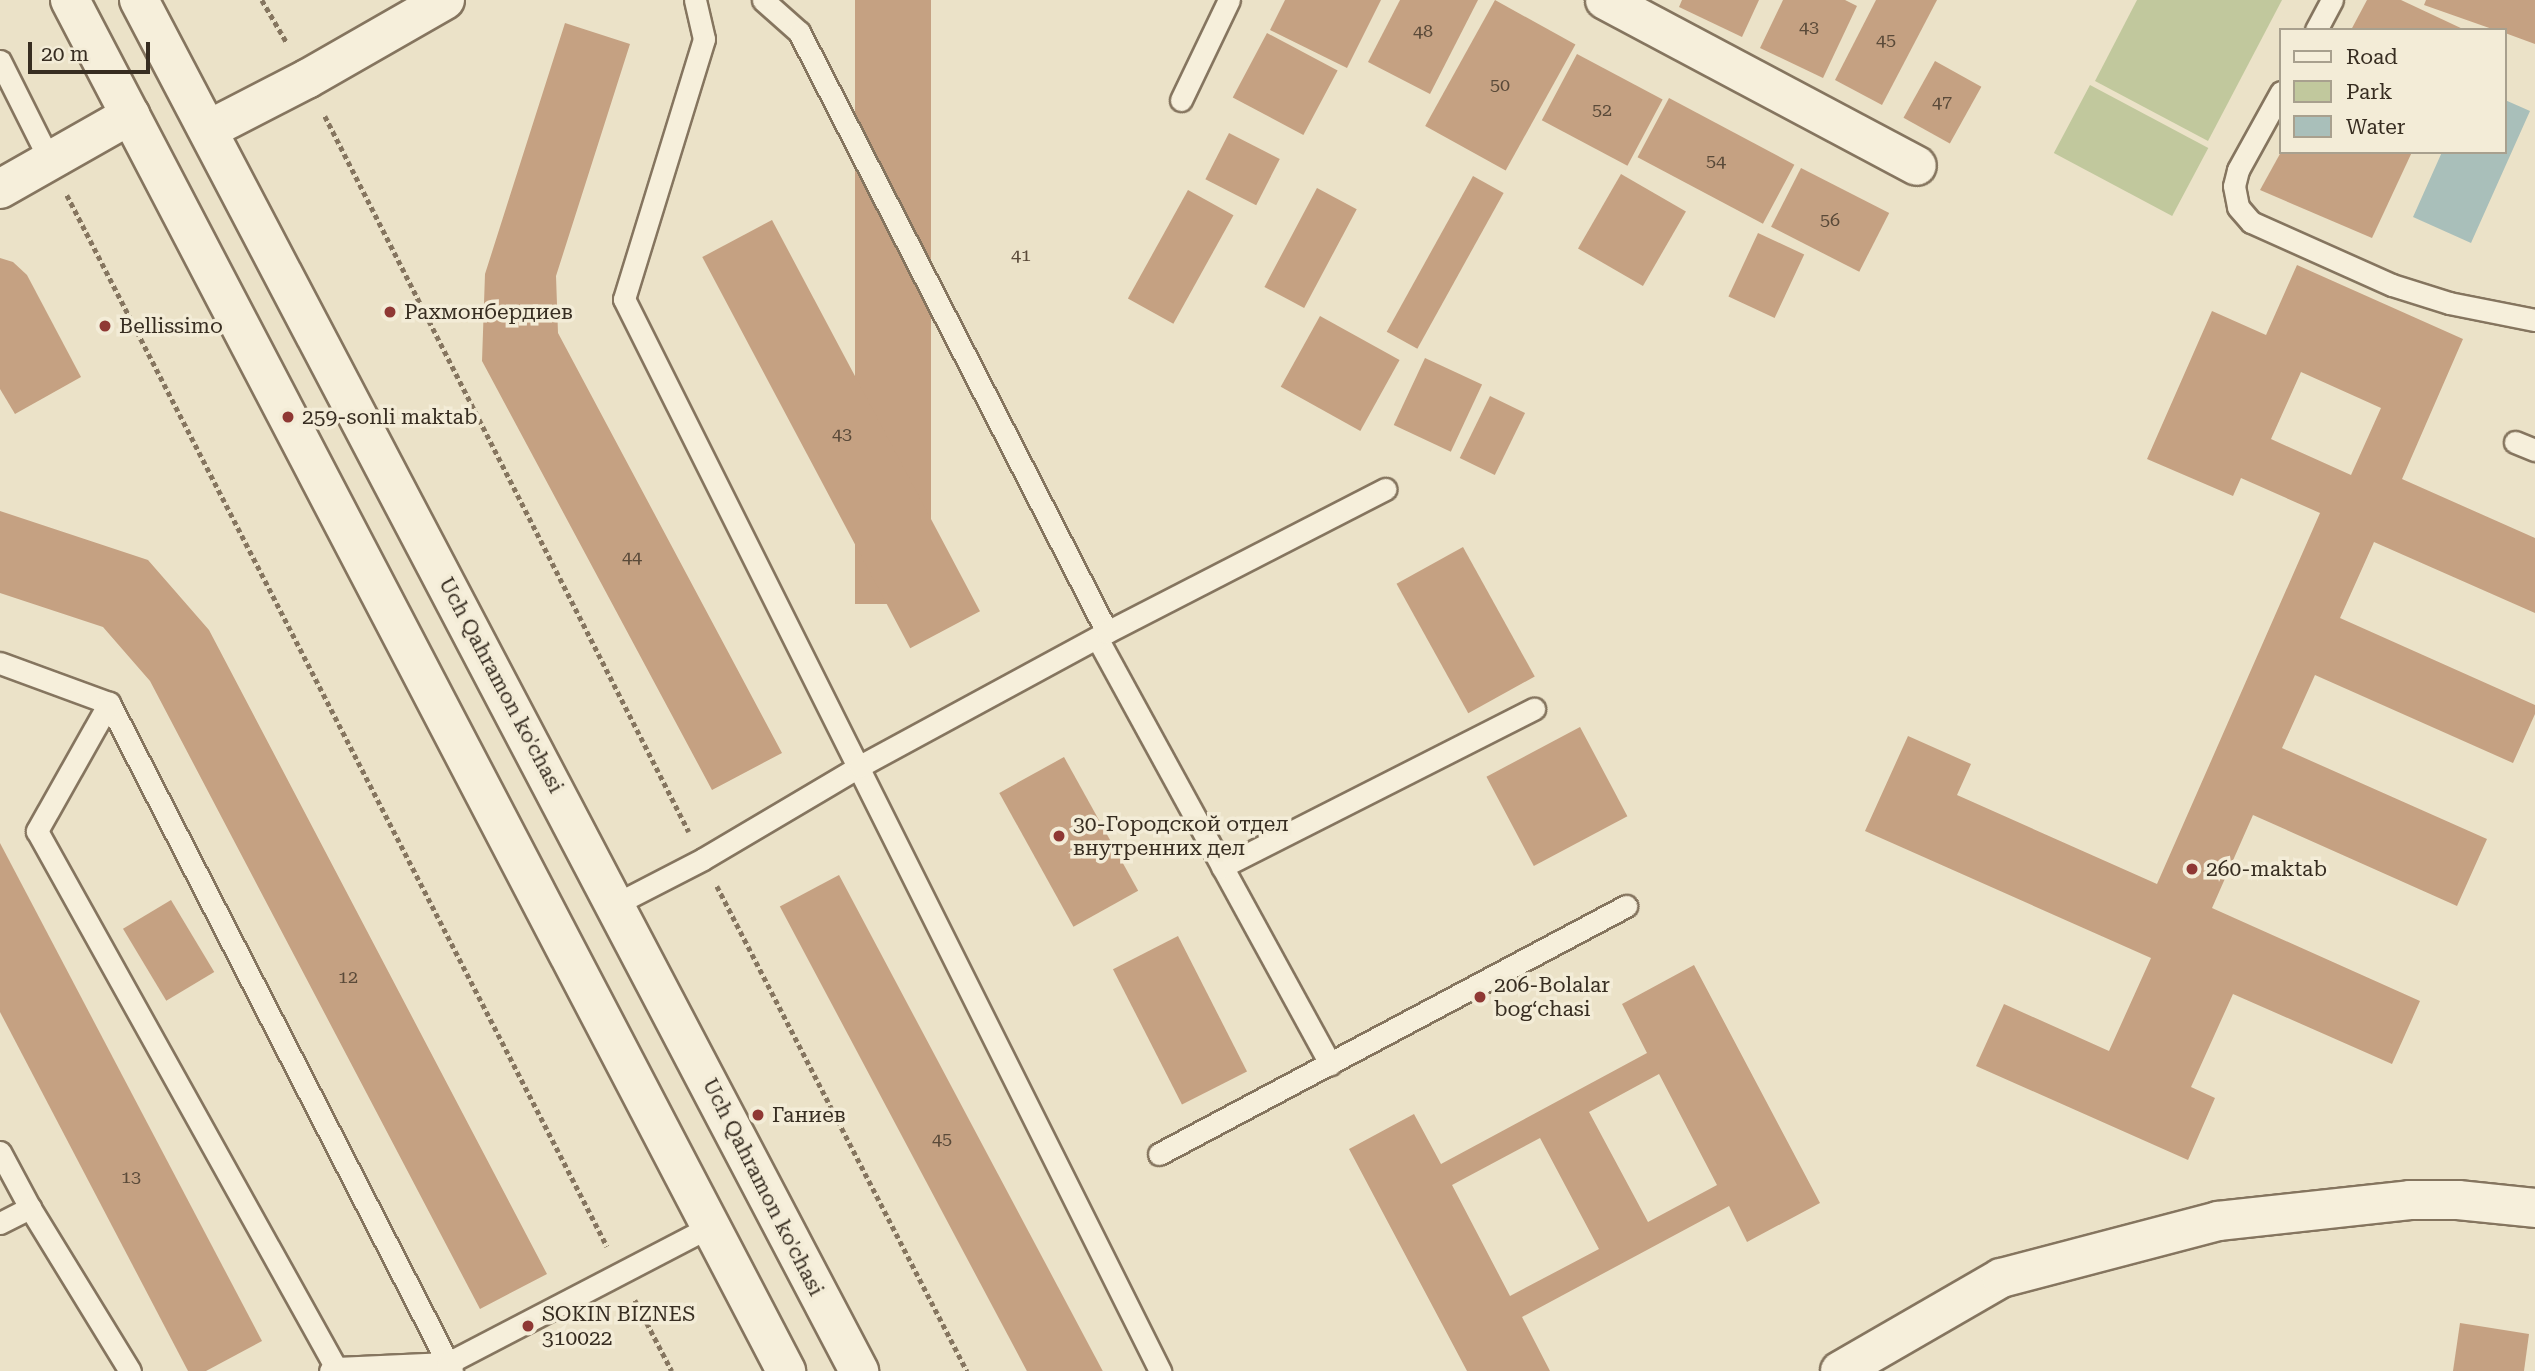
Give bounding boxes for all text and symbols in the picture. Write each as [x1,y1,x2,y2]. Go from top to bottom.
house number: 43 [1799,16,1819,38]
house number: 48 [1413,20,1433,42]
scale bar [32,28,154,72]
legend [2280,28,2507,154]
house number: 45 [1876,29,1896,51]
text: 20 m [41,42,89,66]
text: Road [2346,45,2398,69]
house number: 50 [1490,74,1510,96]
text: Park [2346,80,2392,104]
house number: 47 [1932,91,1952,113]
house number: 52 [1592,99,1612,121]
text: Water [2346,115,2405,139]
house number: 54 [1706,150,1726,172]
house number: 56 [1820,209,1840,231]
house number: 41 [1011,244,1031,266]
place label: Рахмонбердиев [404,299,573,325]
marker: Рахмонбердиев [382,304,398,320]
place label: Bellissimo [119,313,223,339]
marker: Bellissimo [97,318,113,334]
place label: 259-sonli maktab [302,404,478,430]
marker: 259-sonli maktab [280,409,296,425]
house number: 43 [832,423,852,445]
house number: 44 [622,546,642,568]
street label: Uch Qahramon ko'chasi [433,573,569,797]
place label: 30-Городской отдел внутренних дел [1073,811,1289,861]
marker: 30-Городской отдел внутренних дел [1051,828,1067,844]
place label: 260-maktab [2206,856,2327,882]
marker: 260-maktab [2184,861,2200,877]
house number: 12 [338,966,358,988]
place label: 206-Bolalar bogʻchasi [1494,972,1610,1022]
marker: 206-Bolalar bogʻchasi [1472,989,1488,1005]
street label: Uch Qahramon ko'chasi [697,1074,829,1300]
place label: Ганиев [772,1102,846,1128]
marker: Ганиев [750,1107,766,1123]
house number: 45 [932,1128,952,1150]
house number: 13 [121,1166,141,1188]
place label: SOKIN BIZNES 310022 [542,1301,695,1351]
marker: SOKIN BIZNES 310022 [520,1318,536,1334]

